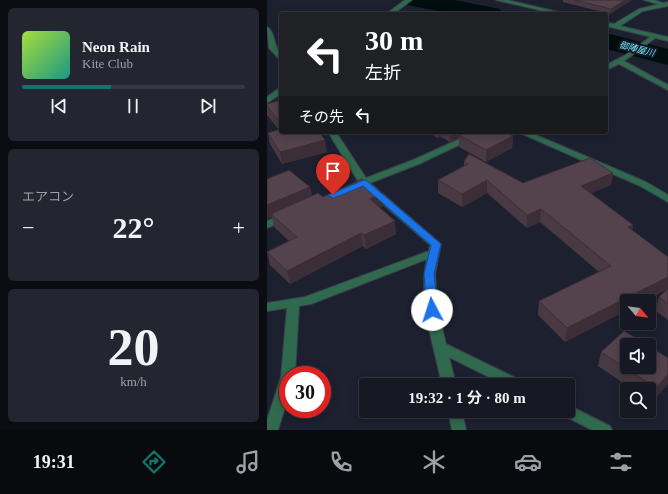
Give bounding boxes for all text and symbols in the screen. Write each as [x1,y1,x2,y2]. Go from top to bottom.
text: 30 m [365,25,423,56]
icon: left [299,28,351,80]
text: Neon Rain [82,39,150,55]
water label: 御陣屋川 [618,40,657,58]
text: Kite Club [82,56,133,71]
text: 左折 [365,63,401,83]
icon: previous [48,95,70,117]
icon: pause [122,95,144,117]
icon: next [197,95,219,117]
icon: left [352,104,374,126]
text: その先 [299,109,344,125]
pin [316,154,350,195]
icon: arrive [322,160,344,182]
text: エアコン [22,189,74,204]
text: 22° [113,211,155,244]
text: − [22,215,34,240]
text: + [233,215,245,240]
position arrow [411,289,453,331]
north arrow [620,294,656,330]
map controls [620,294,656,418]
text: 20 [108,319,160,376]
button: sound [620,338,656,374]
speed limit sign: 30 [279,366,331,418]
text: km/h [120,374,147,389]
button: search [620,382,656,418]
text: 19:32 · 1 分 · 80 m [408,390,526,406]
icon: directions [140,448,168,476]
icon: music [234,448,262,476]
icon: phone [327,448,355,476]
icon: climate [420,448,448,476]
icon: car [514,448,542,476]
icon: filters [607,448,635,476]
text: 19:31 [33,452,75,472]

